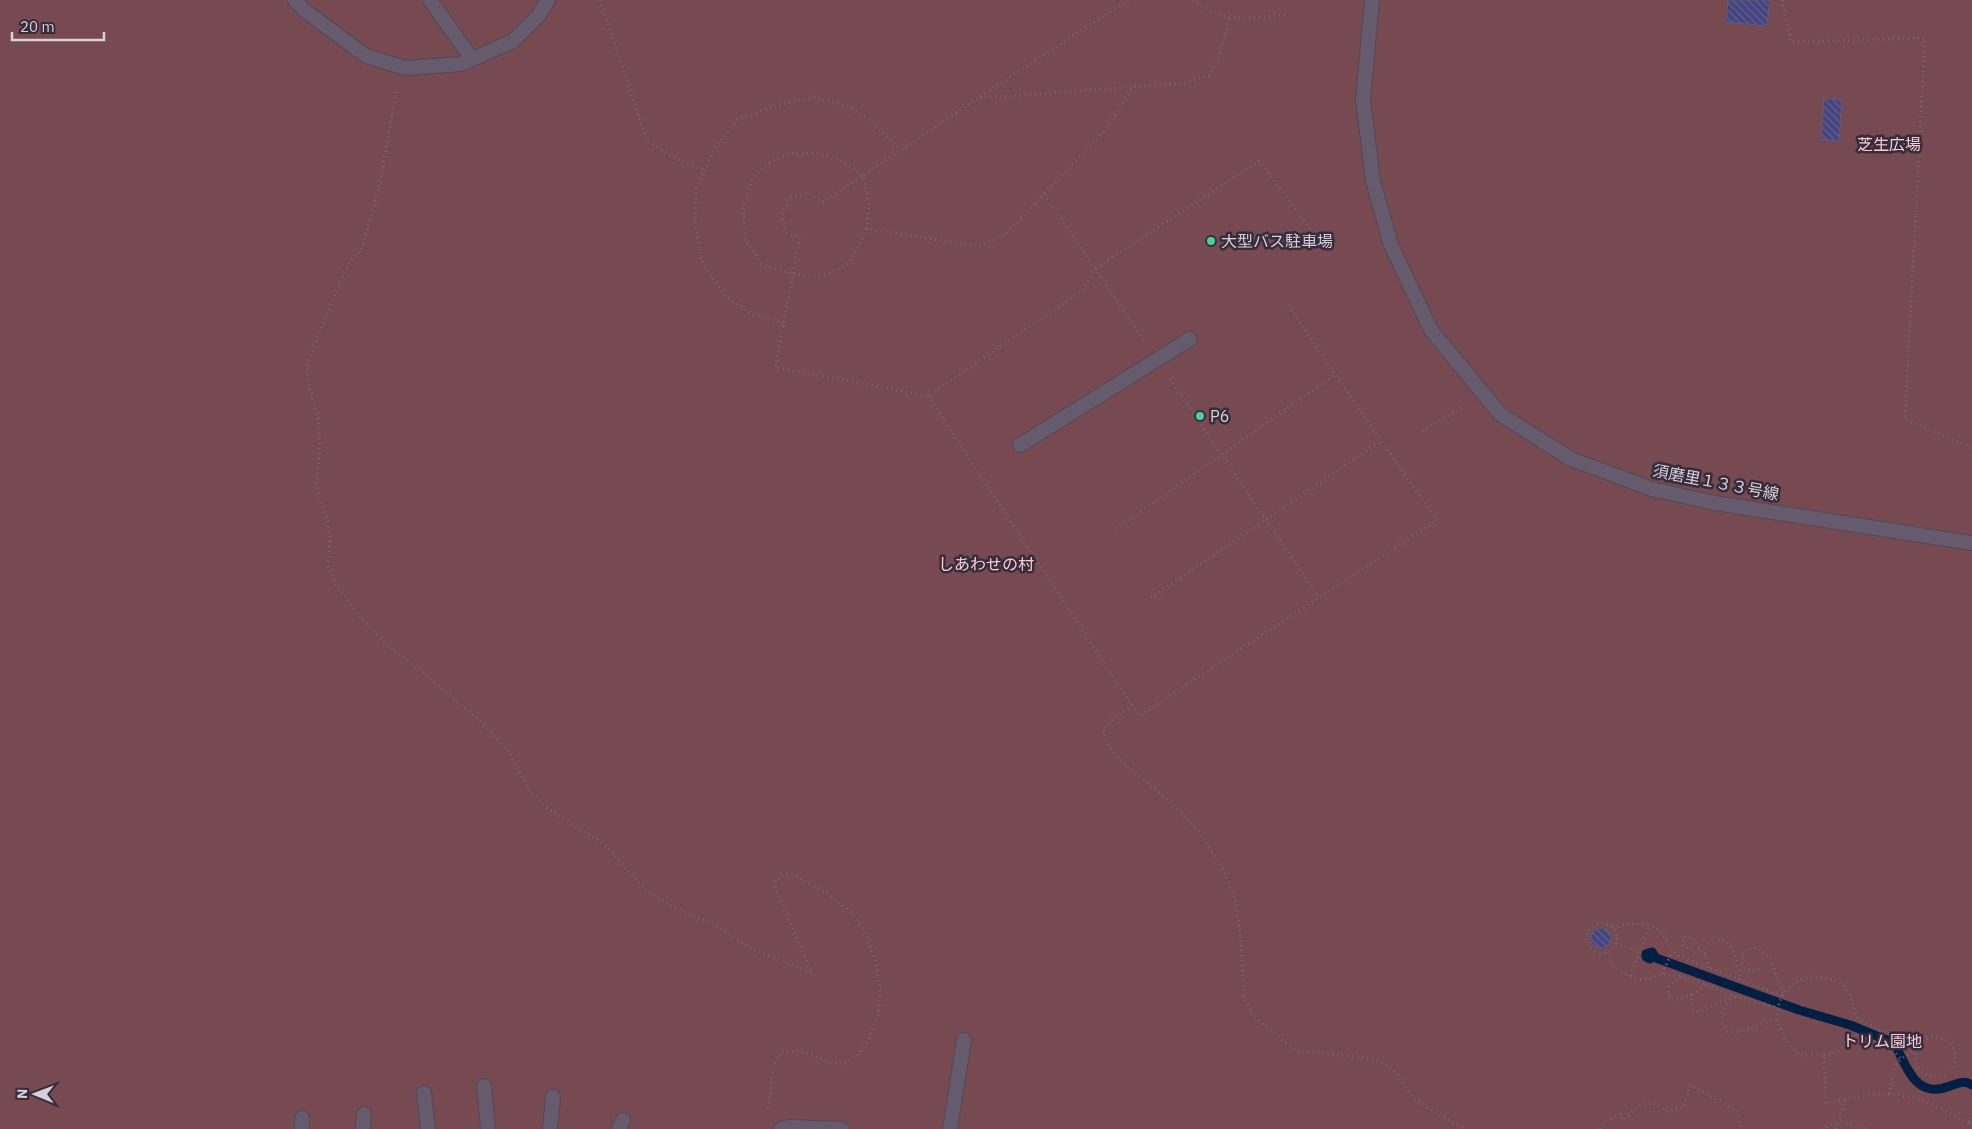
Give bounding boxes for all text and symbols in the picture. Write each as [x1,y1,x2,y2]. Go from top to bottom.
scale bar [12,10,105,42]
text: 20 m [20,17,55,36]
park label: 芝生広場 [1857,134,1921,154]
place label: 大型バス駐車場 [1221,231,1333,251]
marker: 大型バス駐車場 [1205,235,1217,247]
place label: P6 [1210,406,1229,426]
marker: P6 [1194,410,1206,422]
street label: 須磨里１３３号線 [1651,460,1781,504]
park label: しあわせの村 [938,554,1034,574]
park label: トリム園地 [1842,1031,1922,1051]
north arrow [10,1069,60,1119]
text: N [13,1089,31,1099]

